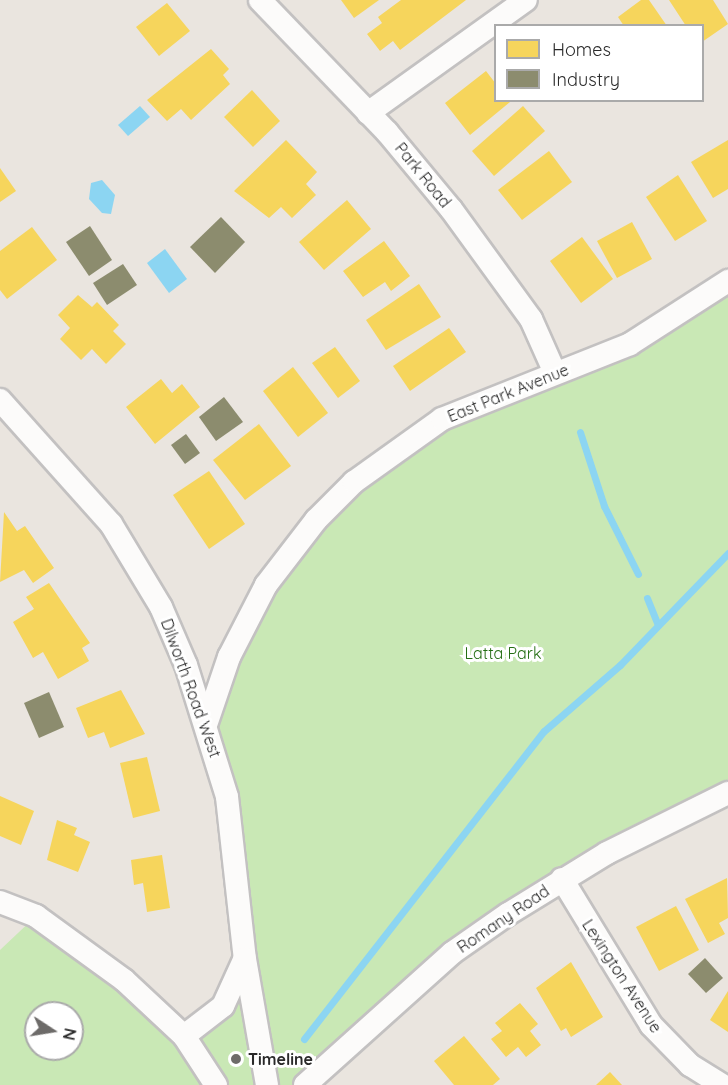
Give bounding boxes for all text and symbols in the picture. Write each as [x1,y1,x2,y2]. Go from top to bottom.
legend [494,24,704,102]
text: Homes [552,38,611,61]
text: Industry [552,68,620,91]
street label: Park Road [391,139,455,211]
street label: East Park Avenue [445,360,571,426]
street label: Dilworth Road West [157,616,225,760]
park label: Latta Park [465,643,541,663]
street label: Romany Road [453,881,553,957]
street label: Lexington Avenue [578,916,666,1036]
north arrow [24,1001,84,1061]
text: N [59,1026,81,1042]
place label: Timeline [248,1049,313,1069]
marker: Timeline [229,1052,243,1066]

